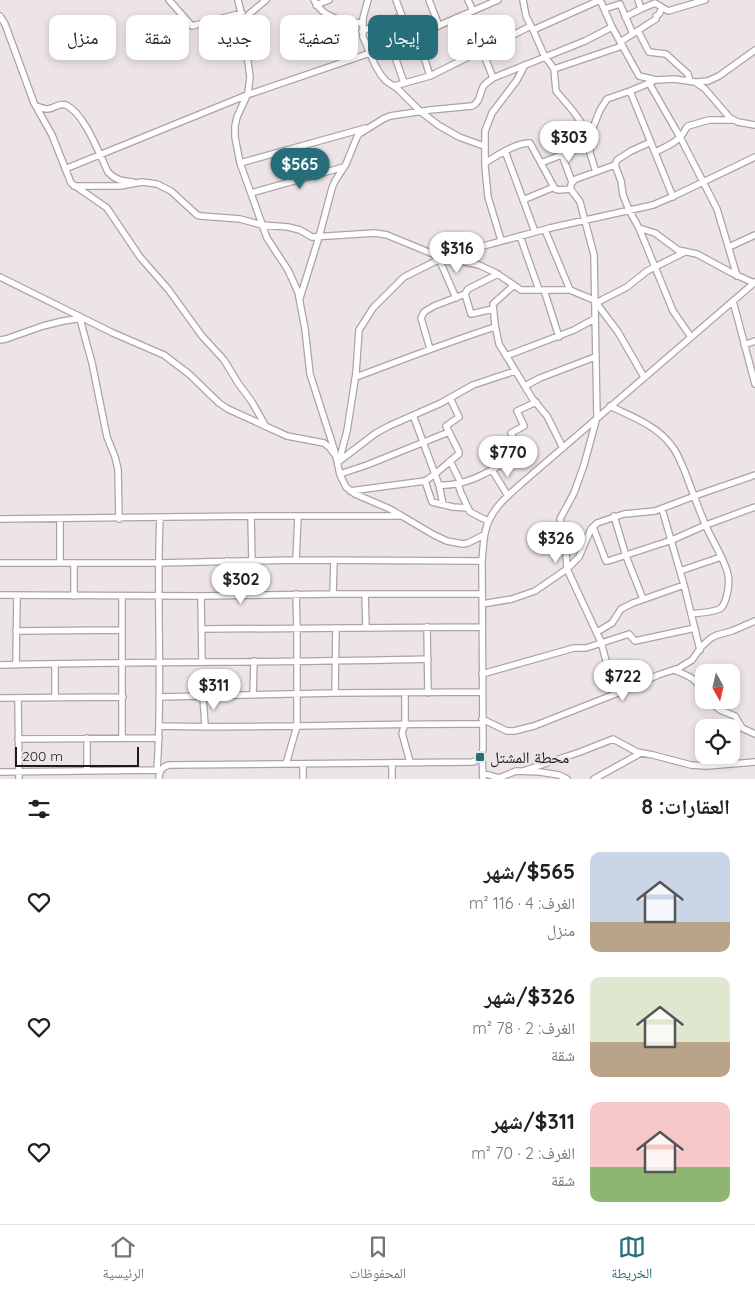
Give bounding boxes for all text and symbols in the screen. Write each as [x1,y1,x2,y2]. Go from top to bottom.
chip: منزل [49,15,116,60]
chip: شقة [126,15,189,60]
chip: جديد [199,15,270,60]
chip: تصفية [280,15,358,60]
chip: إيجار [368,15,438,60]
chip: شراء [448,15,515,60]
pin: $303 [539,120,599,163]
text: $303 [551,127,587,147]
pin: $565 [270,148,330,190]
text: $565 [282,154,318,174]
pin: $316 [427,232,487,274]
text: $316 [440,238,474,258]
pin: $770 [478,436,538,478]
text: $770 [490,442,526,462]
pin: $326 [526,522,586,564]
text: $326 [538,528,574,548]
pin: $302 [211,562,271,605]
text: $302 [222,569,260,589]
pin: $722 [593,660,653,702]
north arrow [695,664,740,709]
map controls [695,664,740,764]
text: $722 [605,666,641,686]
pin: $311 [184,668,244,711]
text: $311 [199,675,229,695]
button: locate [695,719,740,764]
scale bar [15,744,139,767]
text: 200 m [22,747,63,765]
place label: محطة المشتل [490,747,569,768]
marker: محطة المشتل [474,751,486,763]
text: العقارات: 8 [641,793,730,819]
icon: filters [25,795,53,823]
text: $565/شهر [483,858,575,884]
icon: home [630,872,690,932]
icon: heart [25,888,53,916]
text: الغرف: 4 · 116 m² [469,893,575,913]
text: منزل [547,920,575,940]
text: $326/شهر [484,983,575,1009]
icon: home [630,997,690,1057]
icon: heart [25,1013,53,1041]
text: الغرف: 2 · 78 m² [472,1018,575,1038]
text: شقة [551,1045,575,1065]
text: $311/شهر [492,1108,575,1134]
icon: home [630,1122,690,1182]
icon: heart [25,1138,53,1166]
text: الغرف: 2 · 70 m² [471,1143,575,1163]
text: شقة [551,1170,575,1190]
tab: الرئيسية [103,1233,144,1287]
tab: المحفوظات [349,1233,406,1287]
tab: الخريطة [611,1233,652,1287]

